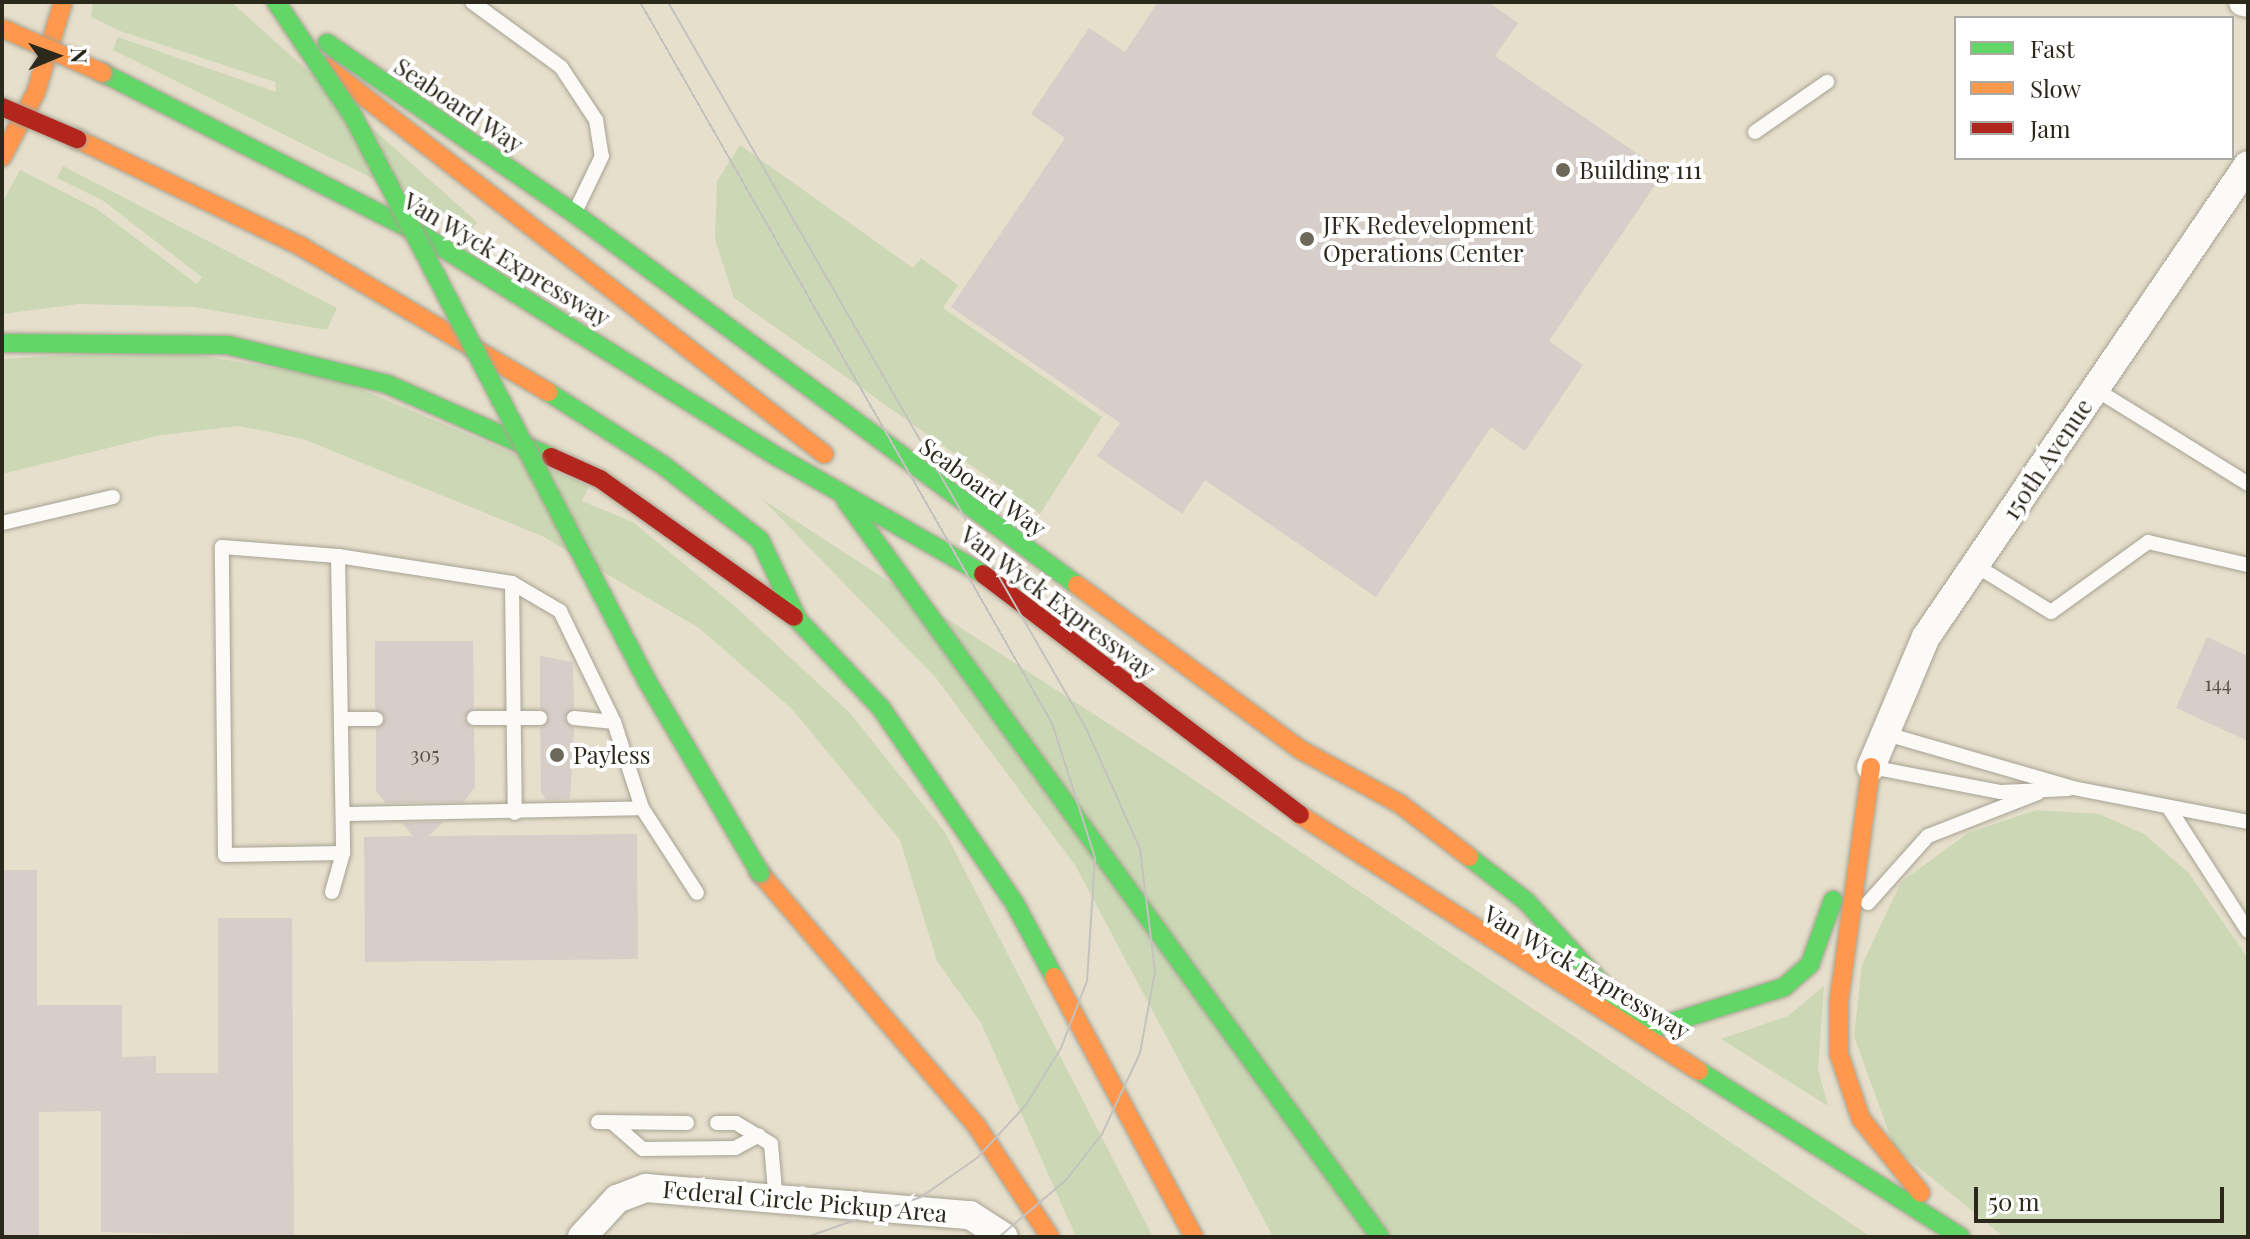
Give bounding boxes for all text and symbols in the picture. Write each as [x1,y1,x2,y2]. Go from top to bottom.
north arrow [16,16,96,96]
legend [1954,16,2234,160]
text: Fast [2030,32,2075,64]
text: N [65,47,95,64]
street label: Seaboard Way [389,51,529,159]
text: Slow [2030,72,2081,104]
text: Jam [2030,112,2071,144]
place label: Building 111 [1579,156,1702,184]
marker: Building 111 [1554,161,1572,179]
street label: Van Wyck Expressway [398,186,616,332]
place label: JFK Redevelopment Operations Center [1323,211,1534,267]
marker: JFK Redevelopment Operations Center [1298,230,1316,248]
street label: 150th Avenue [1996,393,2098,525]
street label: Seaboard Way [914,431,1052,543]
street label: Van Wyck Expressway [955,519,1161,685]
house number: 144 [2204,670,2232,694]
house number: 305 [410,741,440,765]
place label: Payless [573,741,650,769]
marker: Payless [548,746,566,764]
street label: Van Wyck Expressway [1478,899,1696,1045]
scale bar [1978,1171,2228,1221]
street label: Federal Circle Pickup Area [661,1174,949,1228]
text: 50 m [1988,1185,2040,1217]

